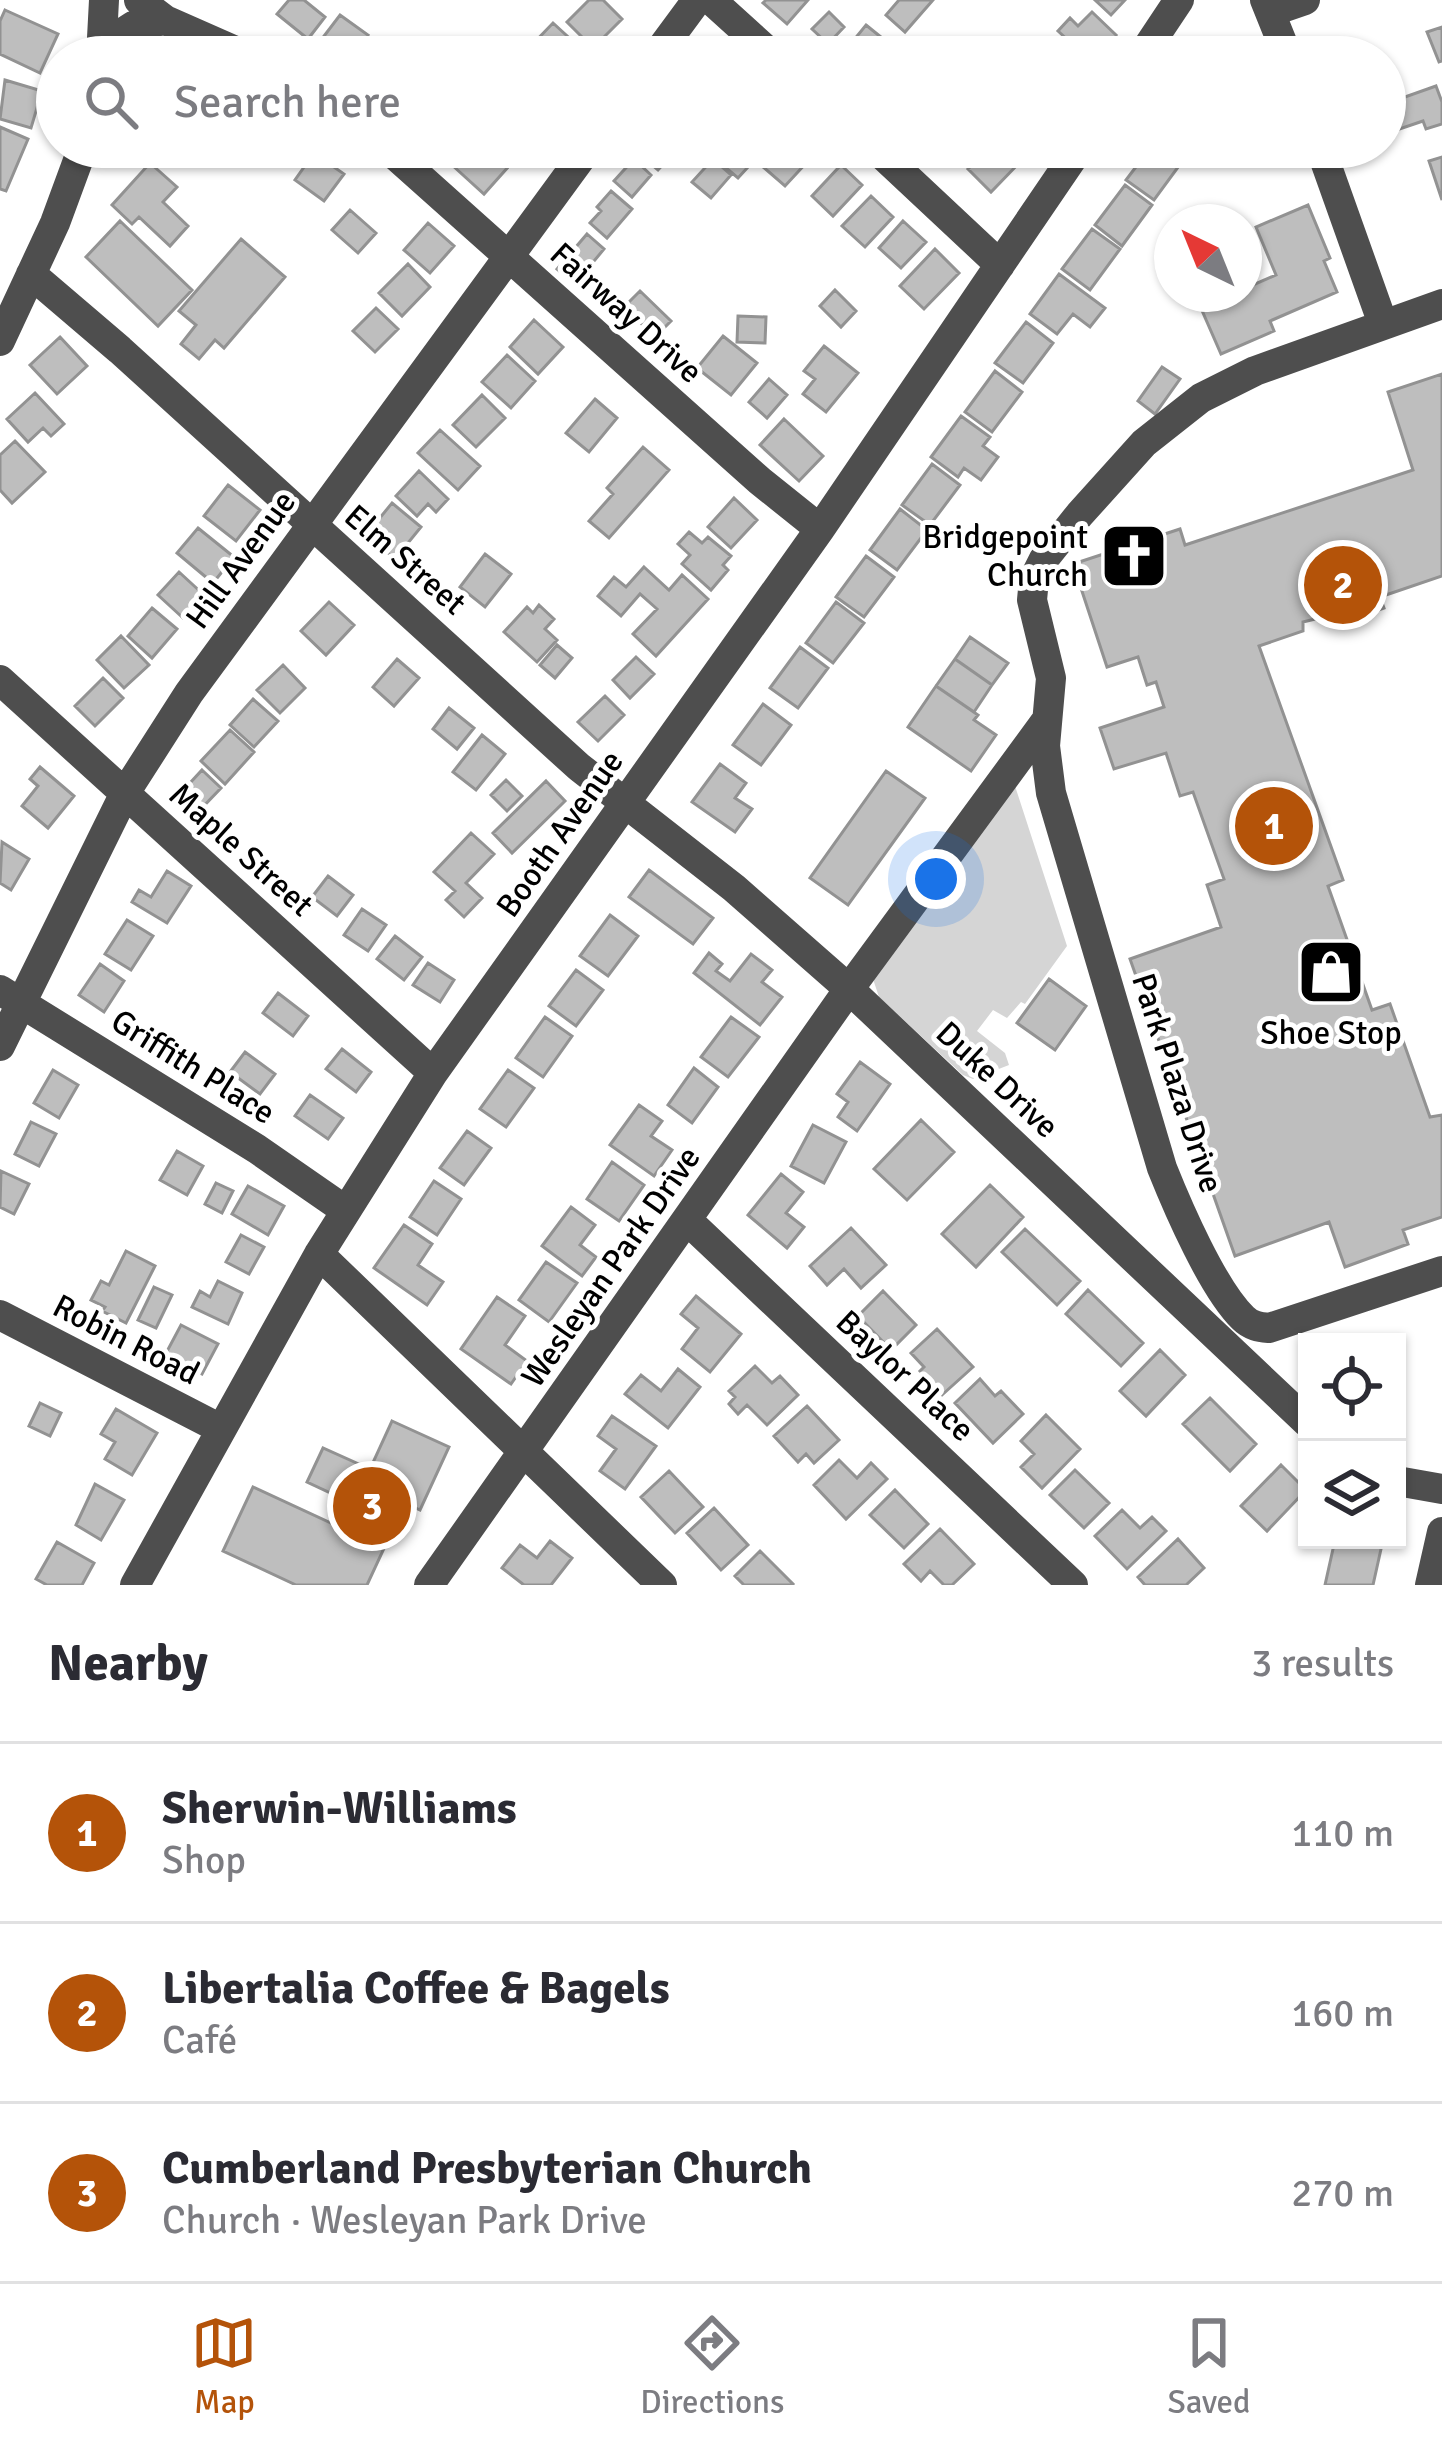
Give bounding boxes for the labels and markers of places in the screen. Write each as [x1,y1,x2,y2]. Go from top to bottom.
place label: Bridgepoint Church [922,517,1088,596]
church icon: Bridgepoint Church [1099,521,1169,591]
pin: 2 [1304,540,1382,630]
pin: 1 [1235,781,1313,871]
shop icon: Shoe Stop [1296,937,1366,1007]
place label: Shoe Stop [1260,1013,1402,1054]
pin: 3 [333,1461,411,1551]

